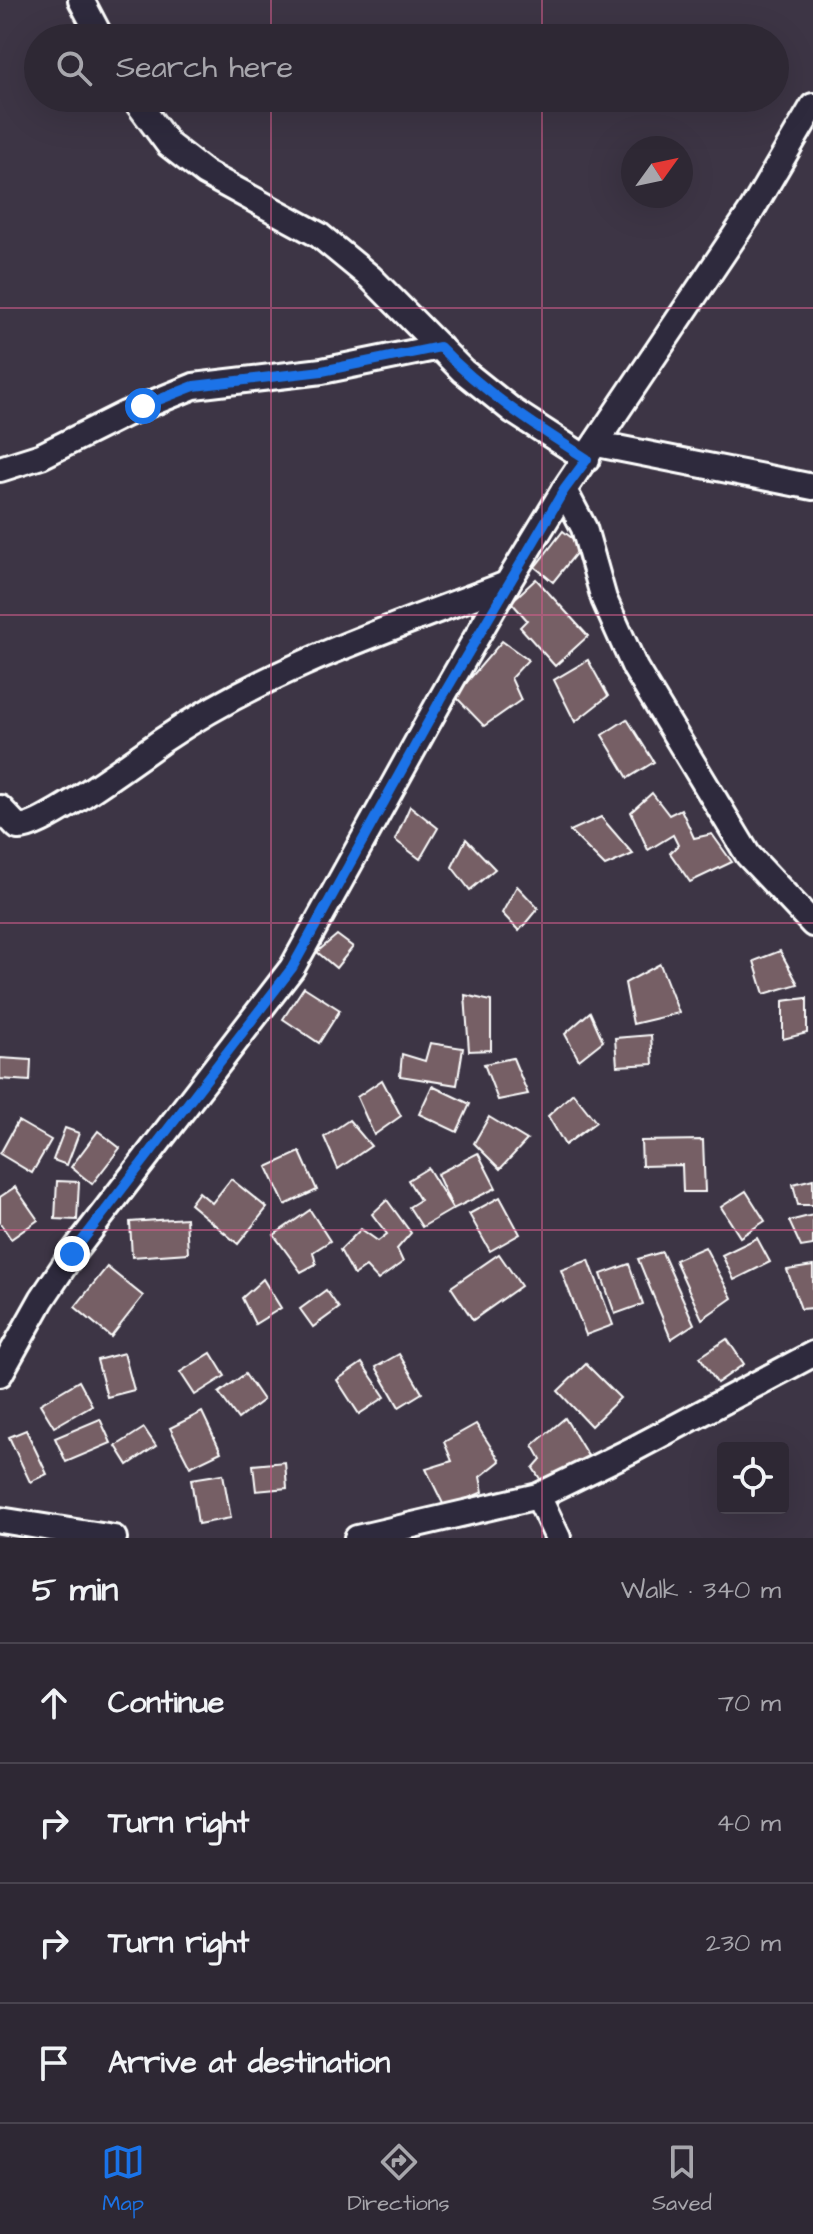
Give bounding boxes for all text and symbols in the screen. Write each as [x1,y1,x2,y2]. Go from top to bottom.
search box [24,24,789,112]
icon: search [52,46,96,90]
text: Search here [116,47,293,89]
north arrow [621,136,693,208]
route start [125,388,161,424]
route end [54,1236,90,1272]
map controls [717,1442,789,1514]
button: locate [717,1442,789,1514]
text: 5 min [32,1566,118,1614]
text: Walk · 340 m [621,1572,781,1608]
icon: ahead [32,1681,76,1725]
text: Continue [108,1682,224,1724]
text: 70 m [718,1685,781,1721]
icon: right [32,1801,76,1845]
text: Turn right [108,1802,249,1844]
text: 40 m [716,1805,781,1841]
icon: right [32,1921,76,1965]
text: Turn right [108,1922,249,1964]
text: 230 m [706,1925,781,1961]
icon: arrive [32,2041,76,2085]
text: Arrive at destination [108,2042,390,2084]
tab: Map [101,2140,145,2219]
tab: Directions [347,2140,450,2219]
tab: Saved [652,2140,712,2219]

